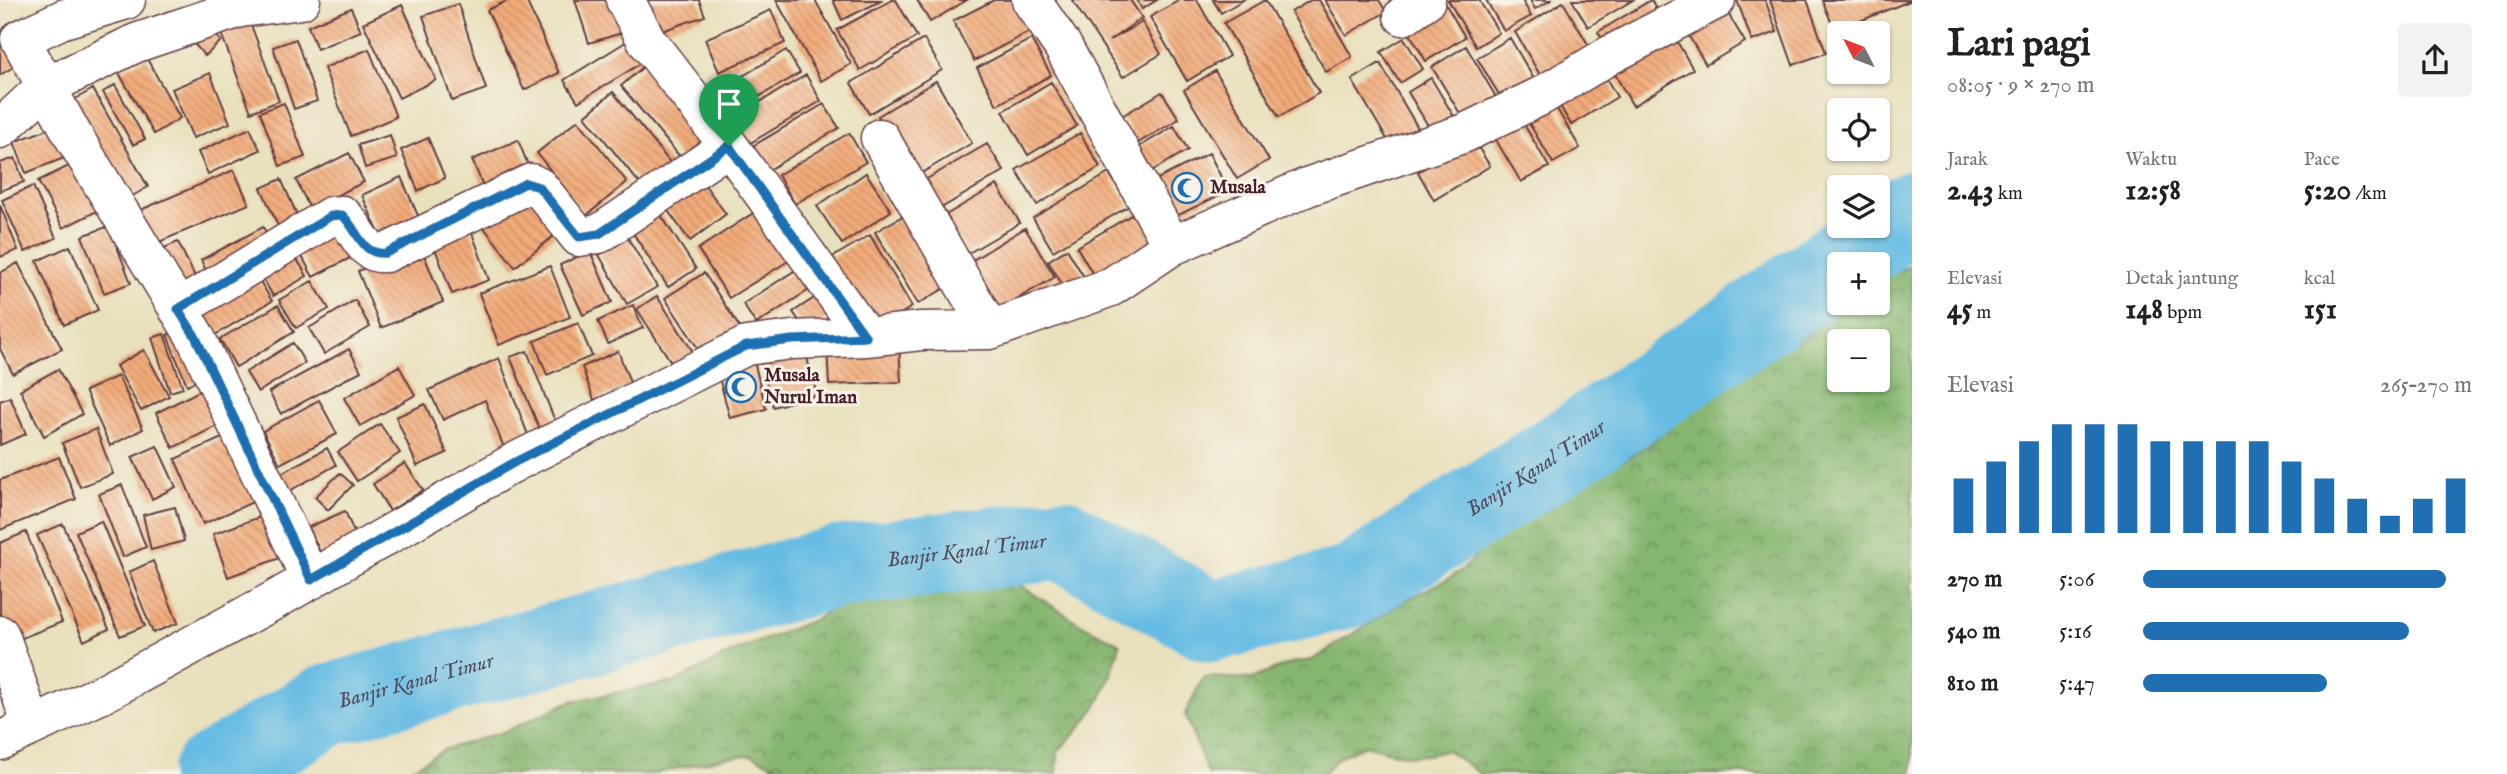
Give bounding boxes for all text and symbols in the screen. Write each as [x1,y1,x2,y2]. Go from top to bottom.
north arrow [1827,21,1890,84]
map controls [1827,21,1890,392]
text: Lari pagi [1947,21,2091,69]
button: share [2398,23,2472,97]
text: 08:05 · 9 × 270 m [1947,71,2095,100]
pin [699,74,759,146]
icon: arrive [710,85,748,123]
button: locate [1827,98,1890,161]
text: Jarak [1947,148,1988,172]
text: Waktu [2125,148,2177,172]
text: Pace [2304,148,2340,172]
mosque icon: Musala [1170,171,1204,205]
text: 2.43 [1947,172,1994,210]
text: 12:58 [2125,172,2181,210]
text: 5:20 [2304,172,2351,210]
button: layers [1827,175,1890,238]
place label: Musala [1210,176,1267,200]
text: km [1994,182,2023,206]
text: /km [2351,182,2387,206]
button: + [1827,252,1890,315]
text: Elevasi [1947,267,2002,291]
text: Detak jantung [2125,267,2238,291]
text: kcal [2304,267,2335,291]
text: 45 [1947,291,1972,329]
text: 148 [2125,291,2163,329]
text: 151 [2304,291,2337,329]
text: m [1972,301,1991,325]
text: bpm [2163,301,2202,325]
button: − [1827,329,1890,392]
place label: Musala Nurul Iman [763,364,857,410]
mosque icon: Musala Nurul Iman [724,370,758,404]
text: Elevasi [1947,371,2014,400]
text: 265–270 m [2380,371,2472,400]
water label: Banjir Kanal Timur [1462,413,1612,523]
water label: Banjir Kanal Timur [886,527,1049,574]
text: 270 m [1947,565,2002,594]
text: 5:06 [2059,565,2094,594]
text: 540 m [1947,617,2001,646]
text: 5:16 [2059,617,2092,646]
water label: Banjir Kanal Timur [335,647,498,715]
text: 810 m [1947,669,1999,698]
text: 5:47 [2059,669,2095,698]

